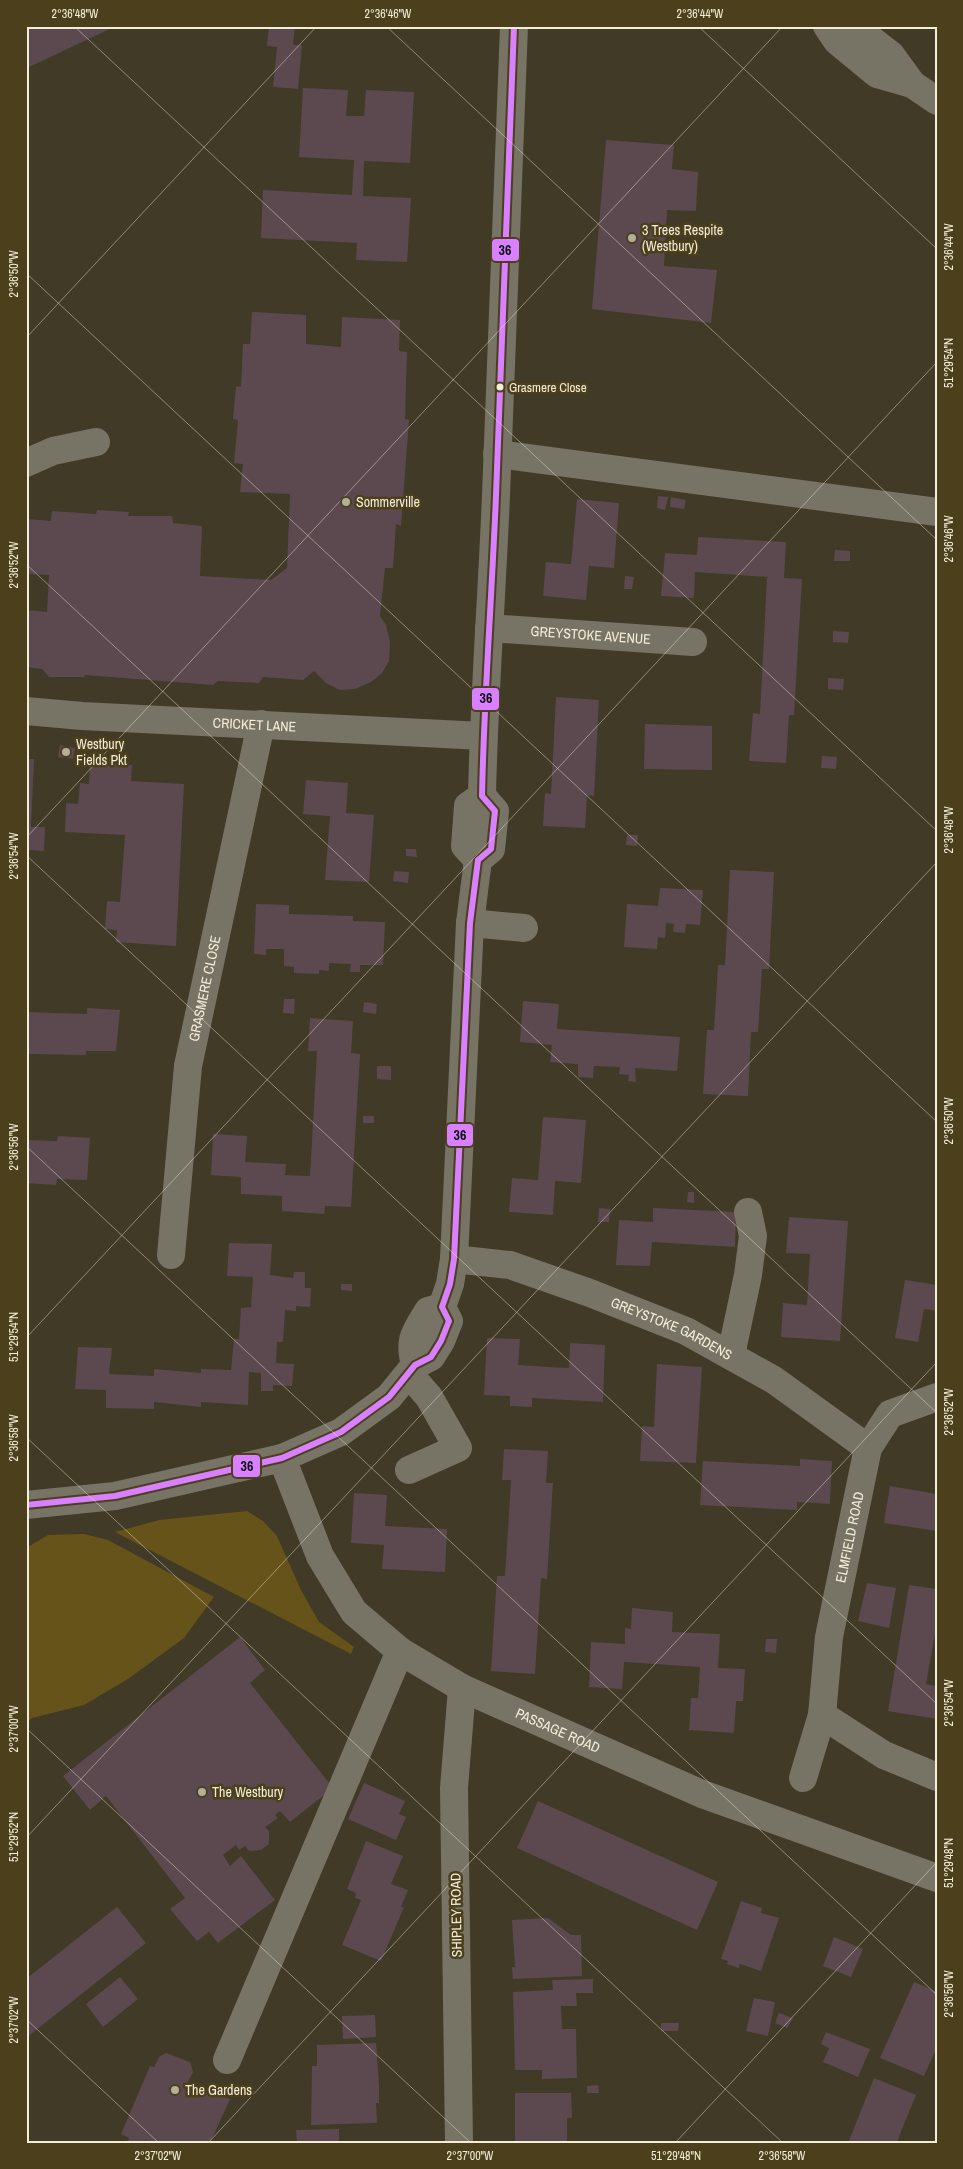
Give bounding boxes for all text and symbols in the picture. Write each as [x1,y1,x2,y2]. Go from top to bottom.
text: 2°36'48"W [52,6,99,22]
text: 2°36'46"W [365,6,412,22]
text: 2°36'44"W [677,6,724,22]
place label: 3 Trees Respite (Westbury) [642,221,723,255]
text: 2°36'44"W [941,223,957,270]
marker: 3 Trees Respite (Westbury) [626,232,638,244]
line badge: 36 [491,238,520,262]
text: 36 [499,241,511,259]
text: 2°36'50"W [6,250,22,297]
text: 51°29'54"N [941,338,957,388]
place label: Grasmere Close [509,379,587,396]
marker: Grasmere Close [495,382,505,392]
place label: Sommerville [356,493,420,511]
marker: Sommerville [340,496,352,508]
text: 2°36'46"W [941,515,957,562]
text: 2°36'52"W [6,541,22,588]
street label: GREYSTOKE AVENUE [530,622,651,648]
line badge: 36 [471,687,500,711]
text: 36 [480,689,492,707]
street label: CRICKET LANE [212,714,297,736]
place label: Westbury Fields Pkt [76,735,127,769]
marker: Westbury Fields Pkt [60,746,72,758]
text: 2°36'48"W [941,806,957,853]
text: 2°36'54"W [6,832,22,879]
street label: GRASMERE CLOSE [184,934,225,1043]
text: 2°36'50"W [941,1097,957,1144]
text: 2°36'56"W [6,1123,22,1170]
line badge: 36 [446,1123,474,1147]
text: 36 [454,1126,466,1144]
street label: GREYSTOKE GARDENS [608,1293,736,1364]
text: 51°29'54"N [6,1312,22,1362]
text: 2°36'52"W [941,1388,957,1435]
text: 2°36'58"W [6,1414,22,1461]
line badge: 36 [232,1454,261,1478]
text: 36 [241,1457,253,1475]
street label: ELMFIELD ROAD [831,1490,868,1584]
text: 2°36'54"W [941,1679,957,1726]
street label: PASSAGE ROAD [513,1704,603,1757]
text: 2°37'00"W [6,1705,22,1752]
place label: The Westbury [212,1783,284,1801]
marker: The Westbury [196,1786,208,1798]
text: 51°29'52"N [6,1812,22,1862]
text: 51°29'48"N [941,1838,957,1888]
street label: SHIPLEY ROAD [446,1873,466,1957]
text: 2°36'56"W [941,1970,957,2017]
text: 2°37'02"W [6,1996,22,2043]
place label: The Gardens [185,2081,252,2099]
marker: The Gardens [169,2084,181,2096]
text: 2°37'02"W [135,2148,182,2164]
text: 2°37'00"W [447,2148,494,2164]
text: 51°29'48"N [651,2148,701,2164]
text: 2°36'58"W [759,2148,806,2164]

